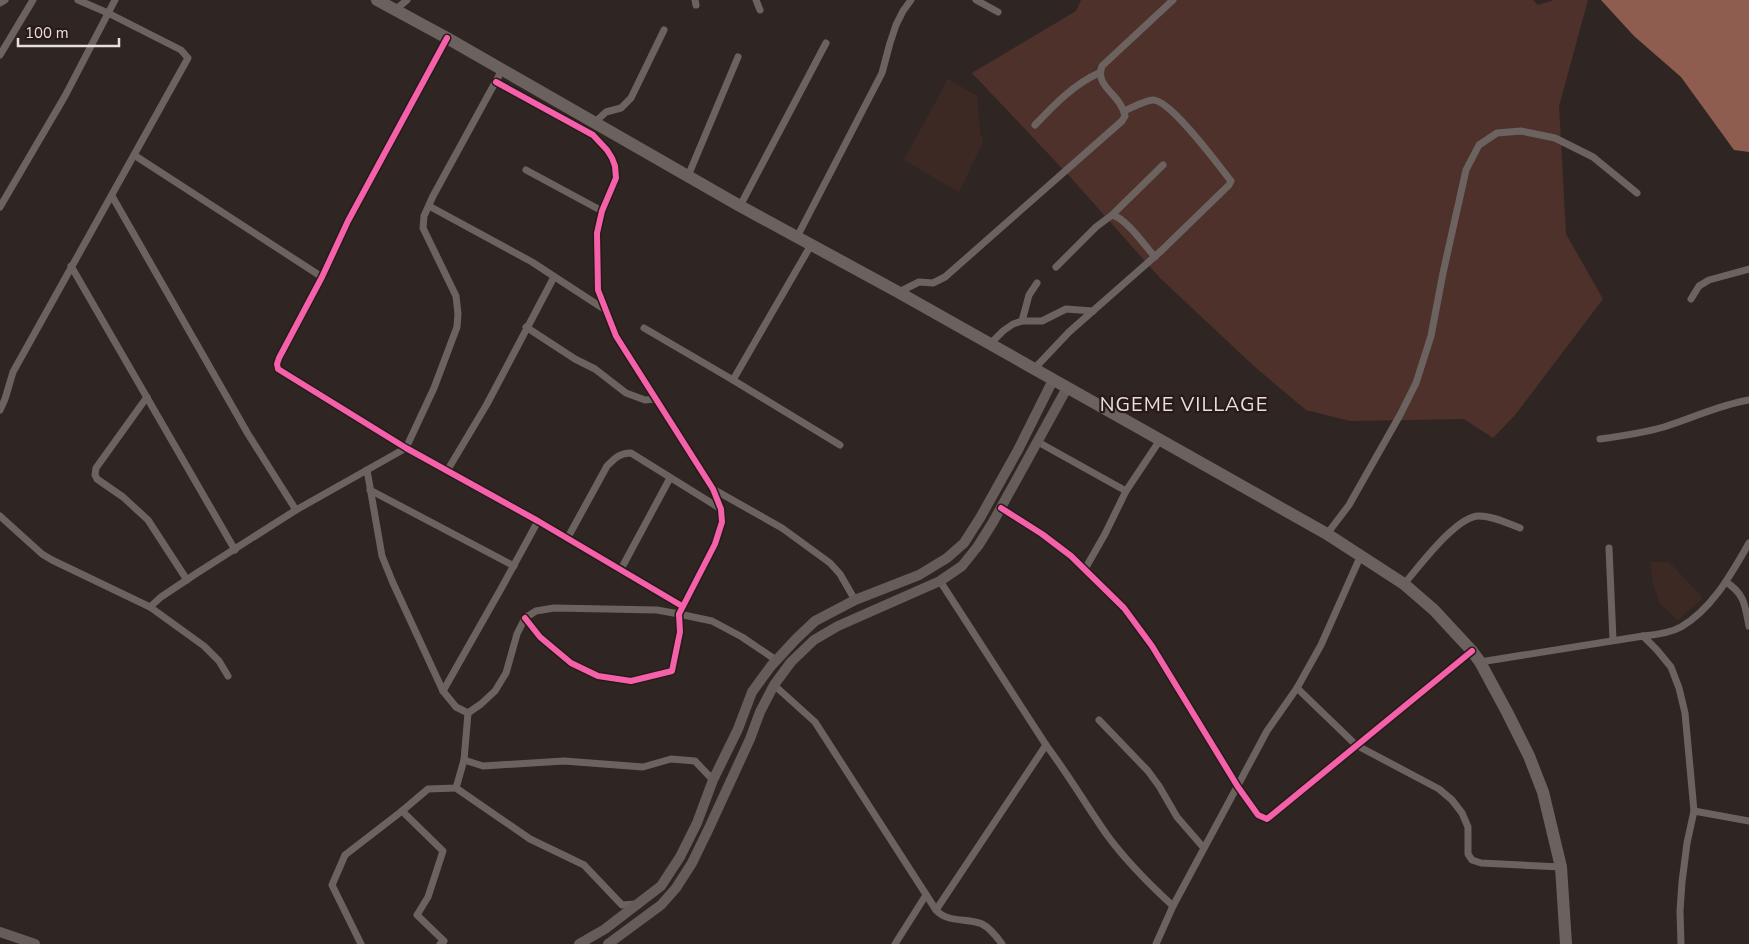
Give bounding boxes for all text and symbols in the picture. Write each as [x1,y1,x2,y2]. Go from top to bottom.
scale bar [18,15,119,47]
text: 100 m [25,23,69,43]
district label: NGEME VILLAGE [1100,391,1268,418]

